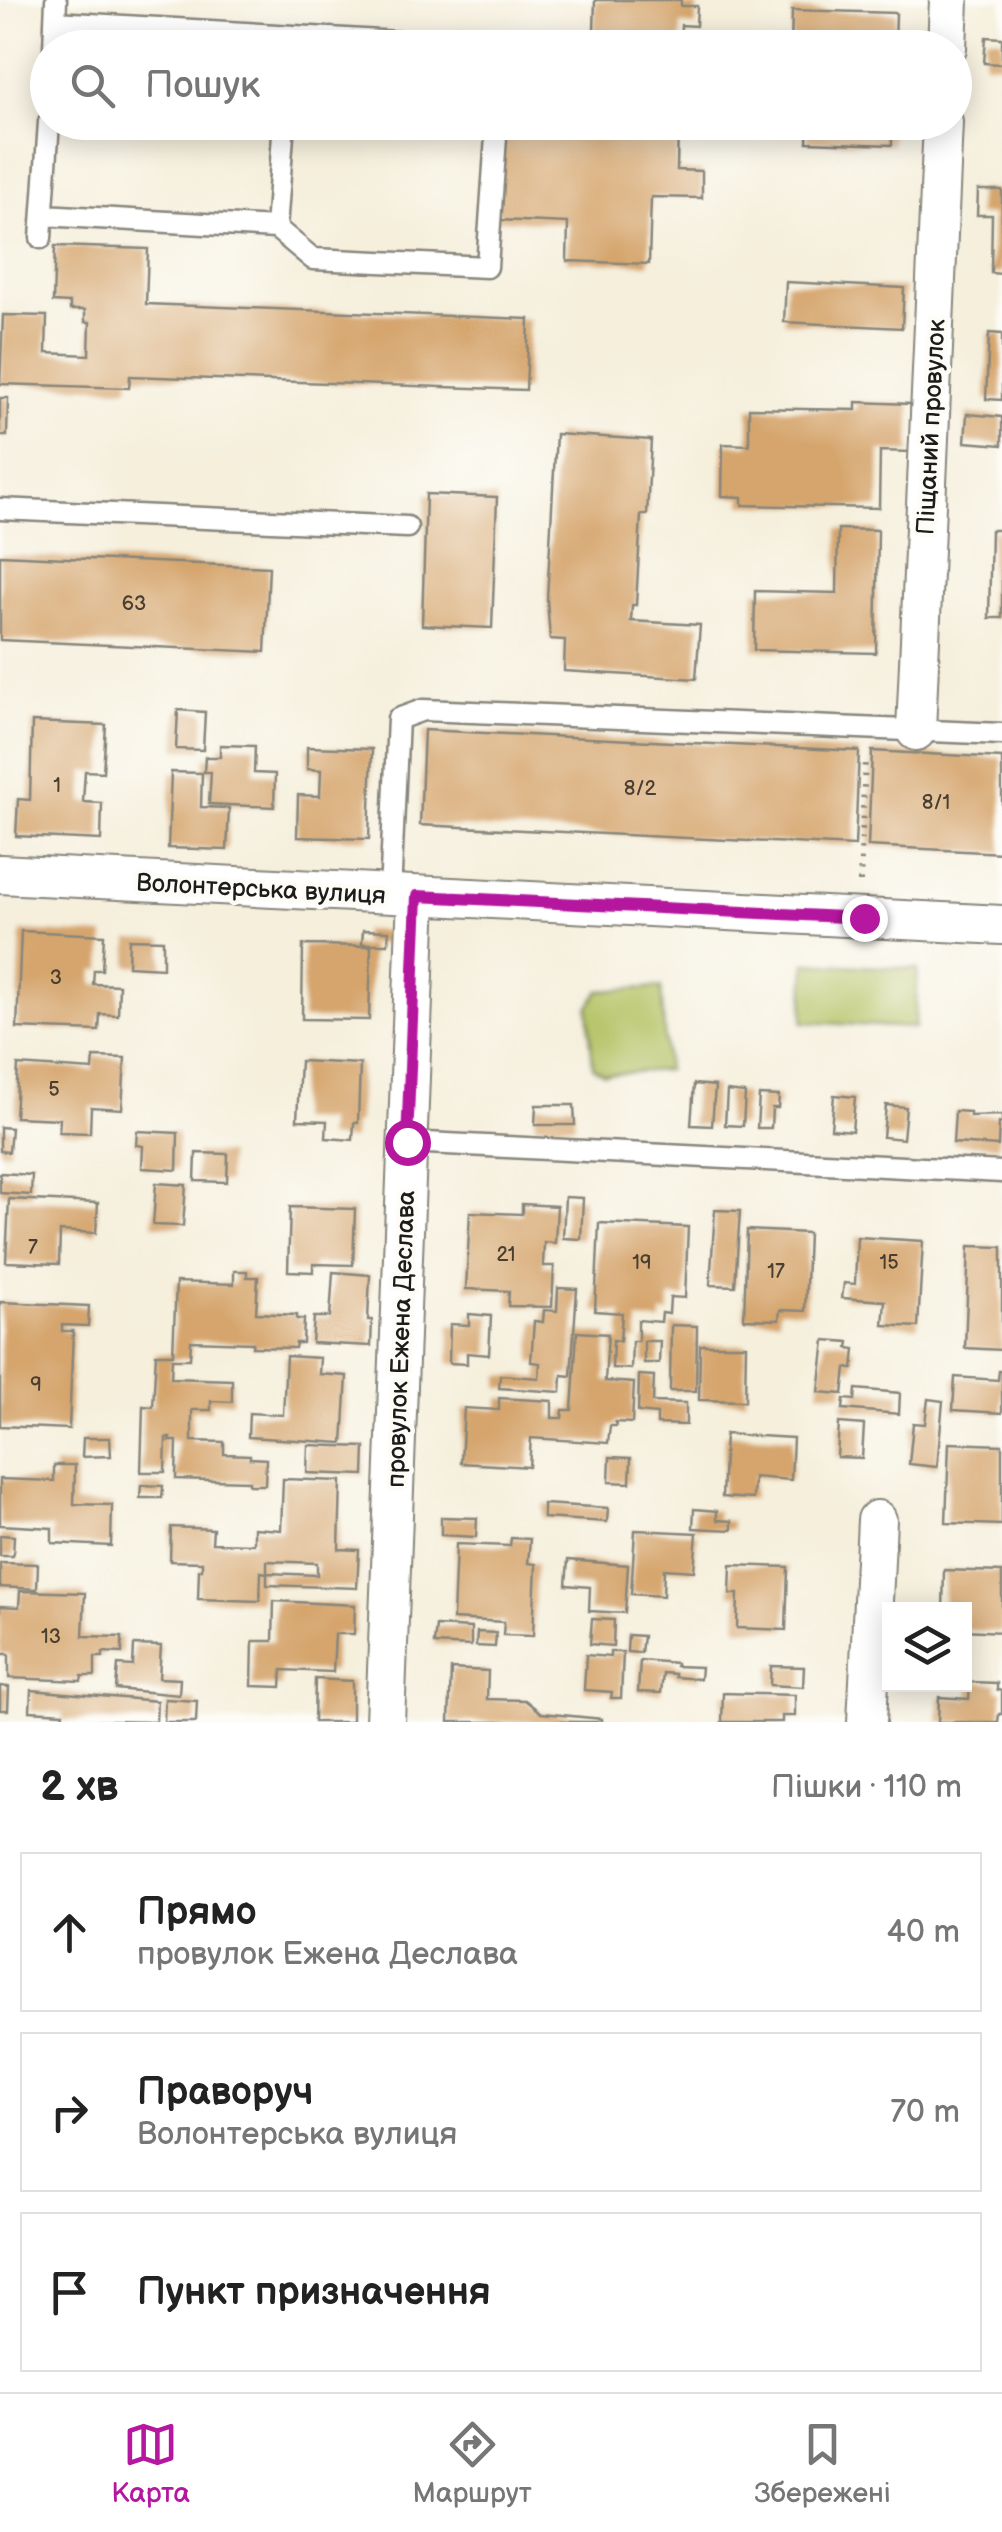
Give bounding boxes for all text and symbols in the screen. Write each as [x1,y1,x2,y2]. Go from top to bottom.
search box [30,30,972,140]
icon: search [65,58,120,113]
text: Пошук [145,63,260,108]
street label: Піщаний провулок [910,318,953,536]
house number: 63 [122,592,146,616]
house number: 1 [53,774,61,798]
house number: 8/2 [624,777,656,801]
house number: 8/1 [922,791,950,815]
street label: Волонтерська вулиця [135,867,387,912]
route end [842,896,888,942]
house number: 3 [50,966,62,990]
house number: 5 [48,1078,60,1102]
route start [385,1120,431,1166]
street label: провулок Ежена Деслава [381,1190,422,1488]
house number: 7 [28,1236,38,1260]
house number: 21 [496,1243,516,1267]
house number: 19 [632,1251,652,1275]
house number: 15 [879,1251,899,1275]
house number: 17 [767,1260,785,1284]
house number: 9 [30,1373,42,1397]
map controls [882,1602,972,1692]
button: layers [882,1602,972,1692]
house number: 13 [41,1625,61,1649]
text: 2 хв [40,1762,118,1813]
text: Пішки · 110 m [771,1768,962,1807]
text: Прямо [137,1890,256,1935]
icon: ahead [42,1905,97,1960]
text: 40 m [887,1913,960,1952]
text: провулок Ежена Деслава [137,1935,518,1974]
text: Праворуч [137,2070,313,2115]
icon: right [42,2085,97,2140]
text: 70 m [890,2093,960,2132]
text: Волонтерська вулиця [137,2115,457,2154]
icon: arrive [42,2265,97,2320]
text: Пункт призначення [137,2270,491,2315]
tab: Карта [111,2417,190,2510]
tab: Маршрут [413,2417,532,2510]
tab: Збережені [754,2417,891,2510]

